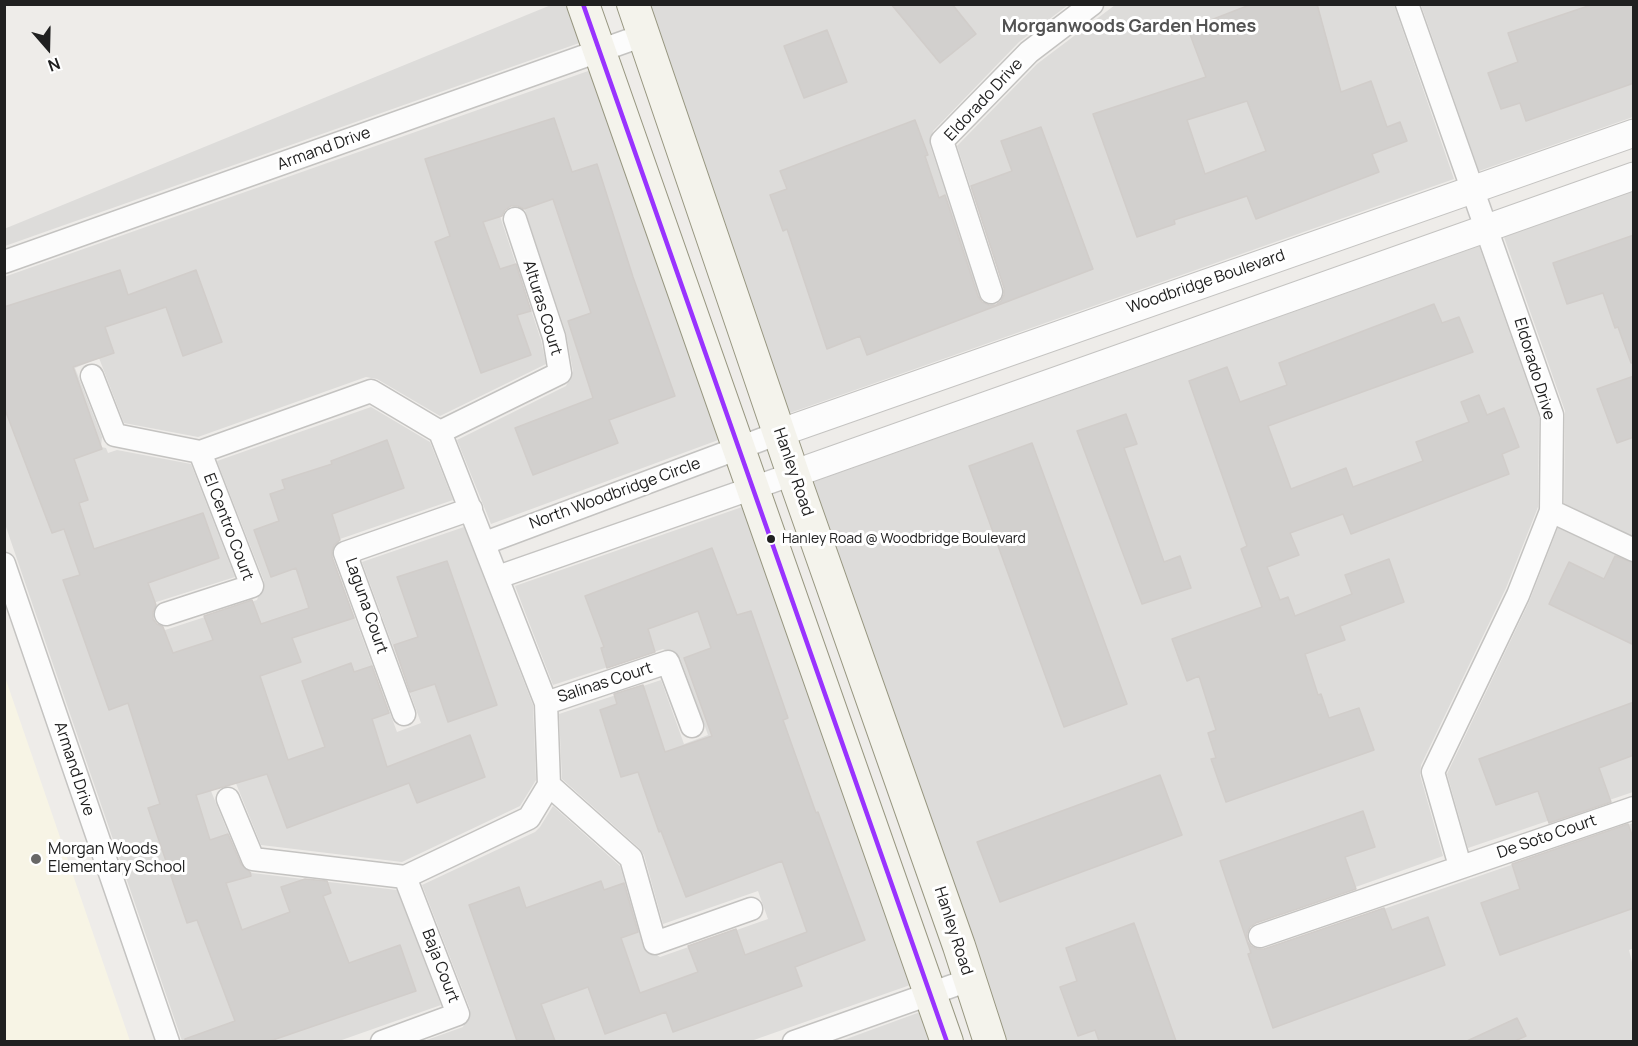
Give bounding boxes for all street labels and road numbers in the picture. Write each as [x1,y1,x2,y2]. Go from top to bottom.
street label: Eldorado Drive [941,55,1027,145]
street label: Armand Drive [275,123,373,175]
street label: Woodbridge Boulevard [1124,246,1288,318]
street label: Alturas Court [518,258,566,358]
street label: Eldorado Drive [1509,316,1559,422]
street label: Hanley Road [769,425,817,519]
street label: North Woodbridge Circle [527,454,703,534]
street label: El Centro Court [199,471,257,583]
street label: Laguna Court [341,555,391,657]
street label: Salinas Court [555,659,655,707]
street label: Armand Drive [50,719,98,819]
street label: De Soto Court [1495,811,1599,863]
street label: Hanley Road [930,884,976,978]
street label: Baja Court [417,926,463,1006]

